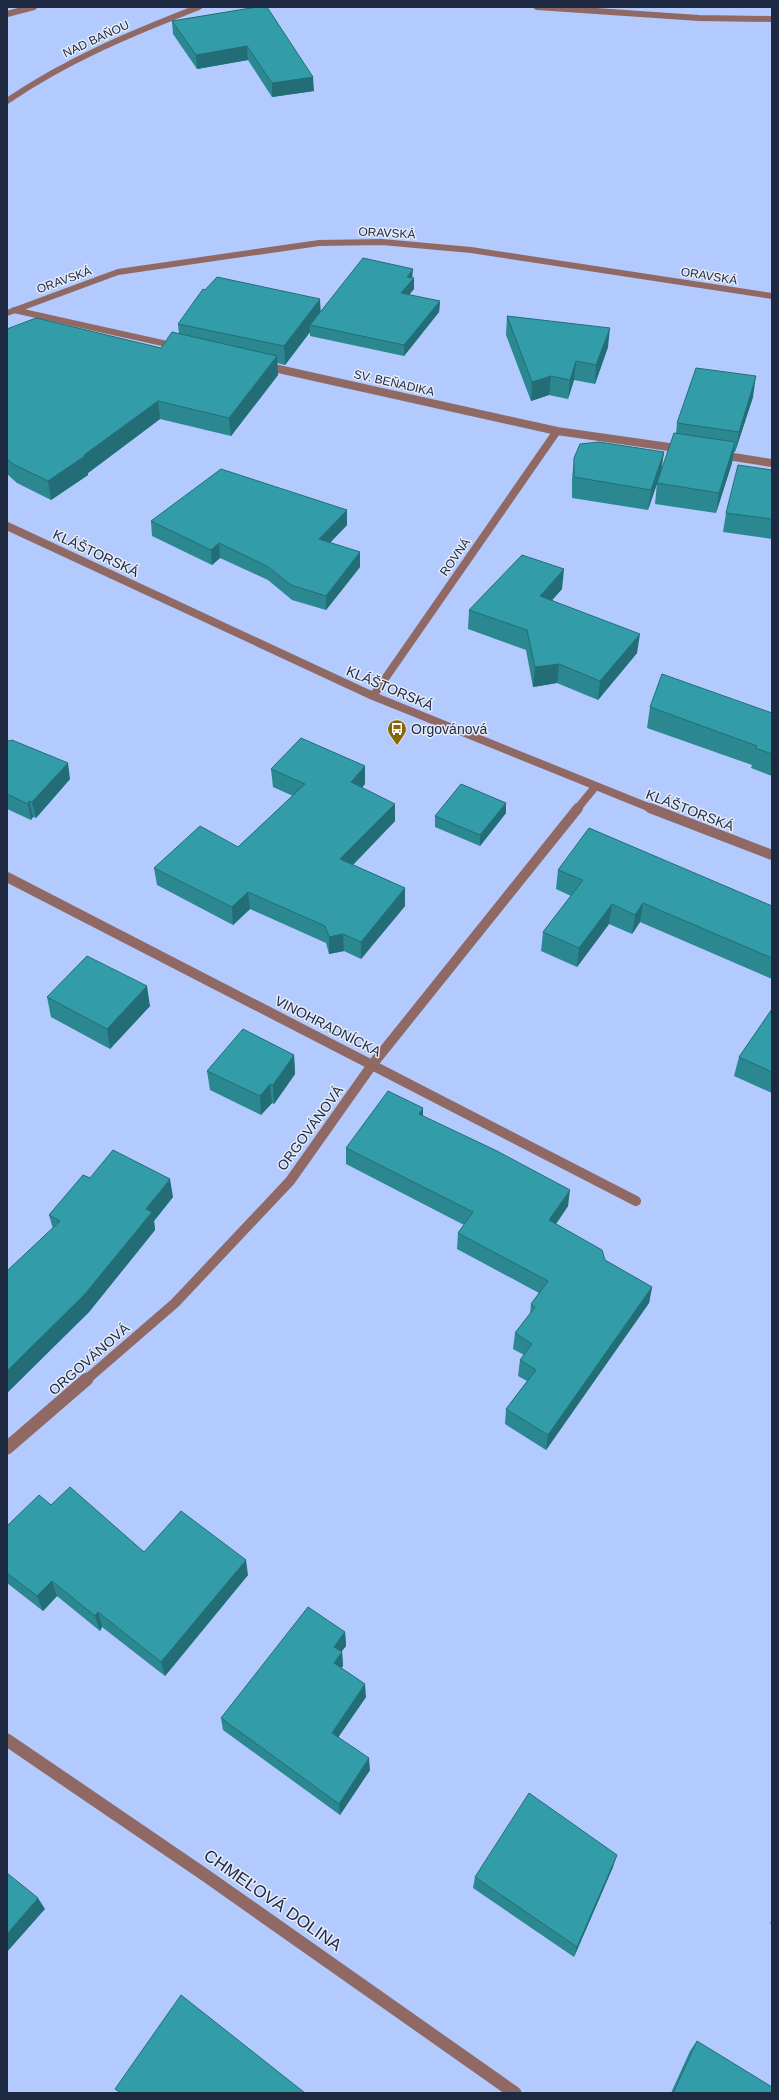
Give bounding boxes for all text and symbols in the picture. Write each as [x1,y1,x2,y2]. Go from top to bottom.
street label: NAD BAŇOU [60,17,131,60]
street label: ORAVSKÁ [358,224,416,241]
street label: ORAVSKÁ [34,263,93,296]
street label: ORAVSKÁ [680,264,738,287]
street label: SV. BEŇADIKA [352,366,436,399]
street label: KLÁŠTORSKÁ [50,526,142,580]
street label: ROVNÁ [436,535,473,578]
street label: KLÁŠTORSKÁ [344,662,437,714]
bus stop icon: Orgovánová [386,718,408,746]
place label: Orgovánová [411,721,487,737]
street label: KLÁŠTORSKÁ [644,786,737,834]
street label: VINOHRADNÍCKA [272,992,384,1060]
street label: ORGOVÁNOVÁ [274,1082,347,1174]
street label: ORGOVÁNOVÁ [46,1319,133,1398]
street label: CHMEĽOVÁ DOLINA [200,1846,346,1955]

